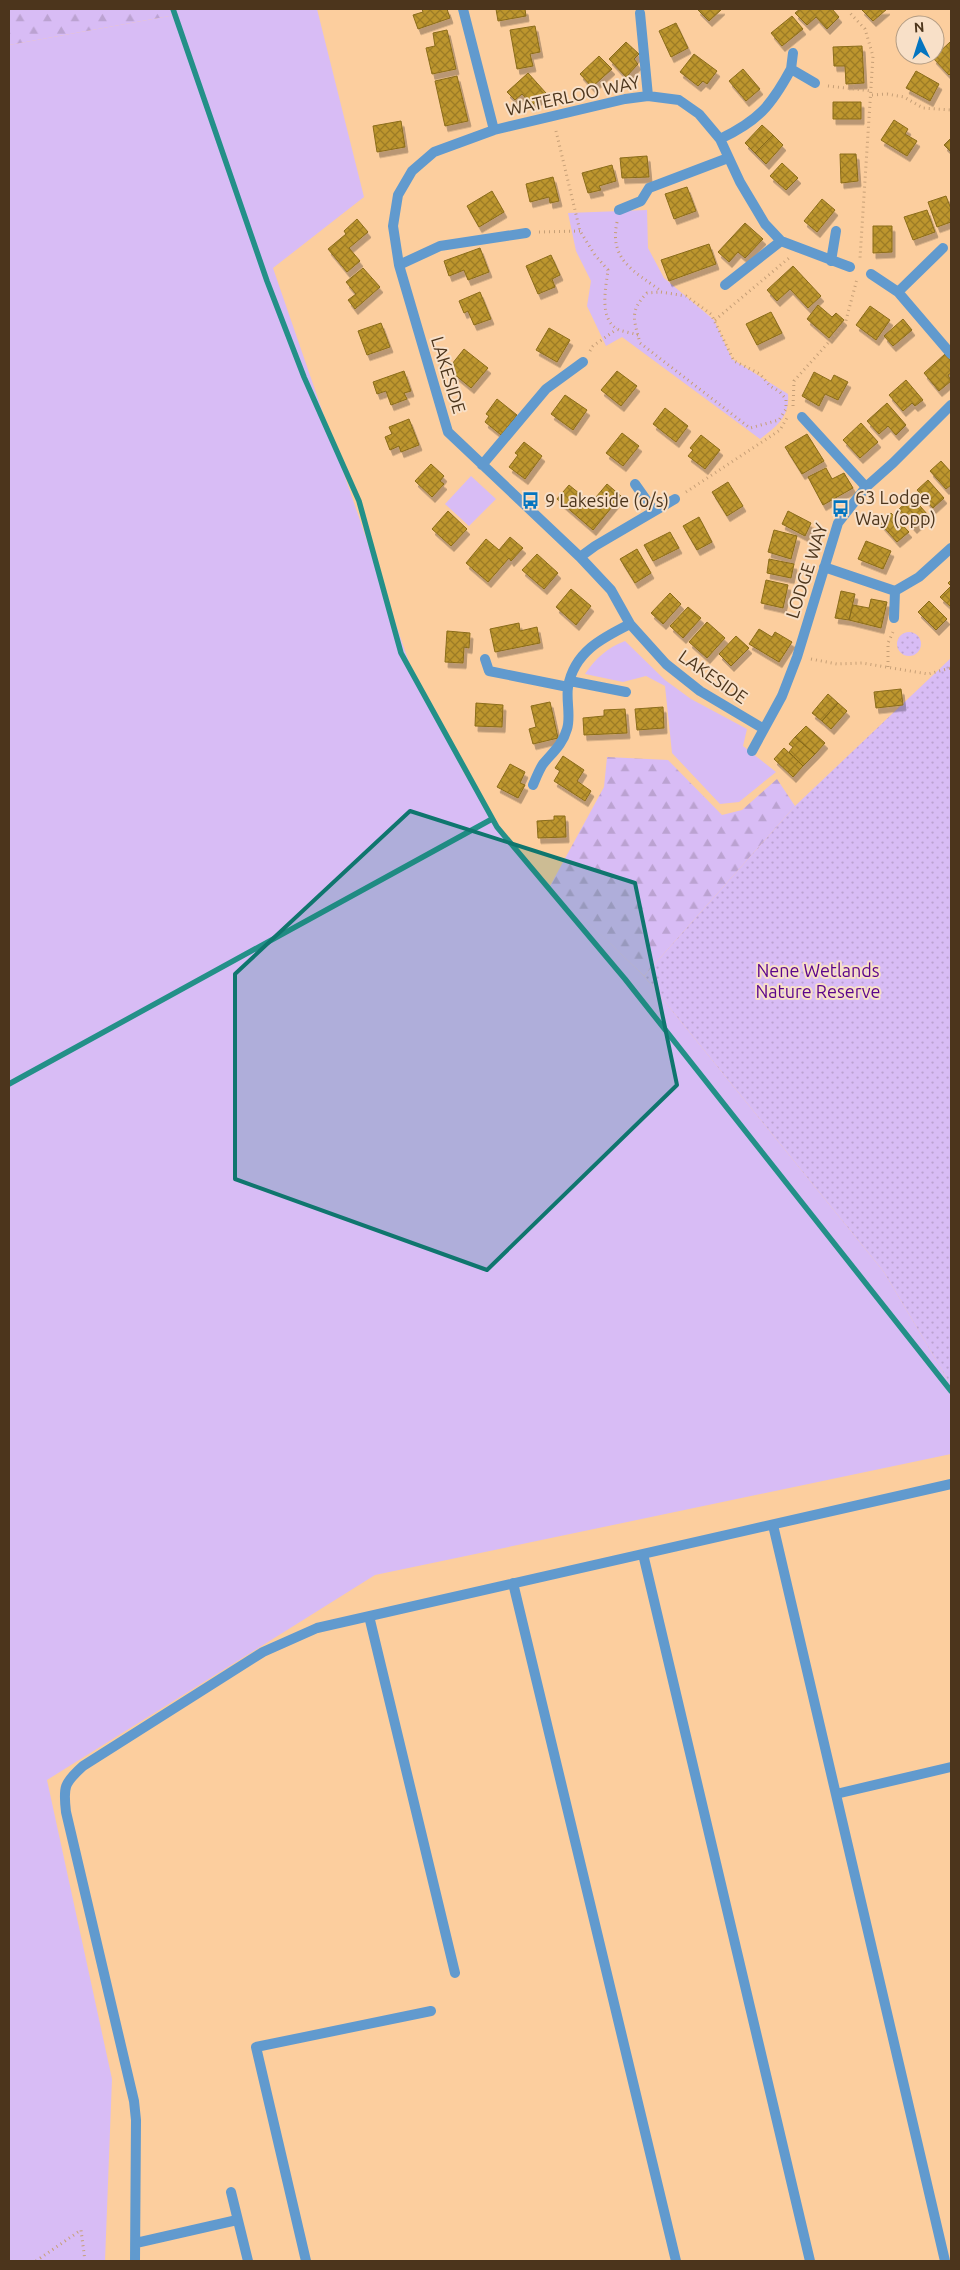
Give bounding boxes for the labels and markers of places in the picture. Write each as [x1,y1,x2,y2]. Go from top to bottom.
place label: 63 Lodge Way (opp) [855,487,936,529]
place label: 9 Lakeside (o/s) [545,490,669,511]
bus stop icon: 9 Lakeside (o/s) [521,491,541,511]
bus stop icon: 63 Lodge Way (opp) [831,498,851,518]

